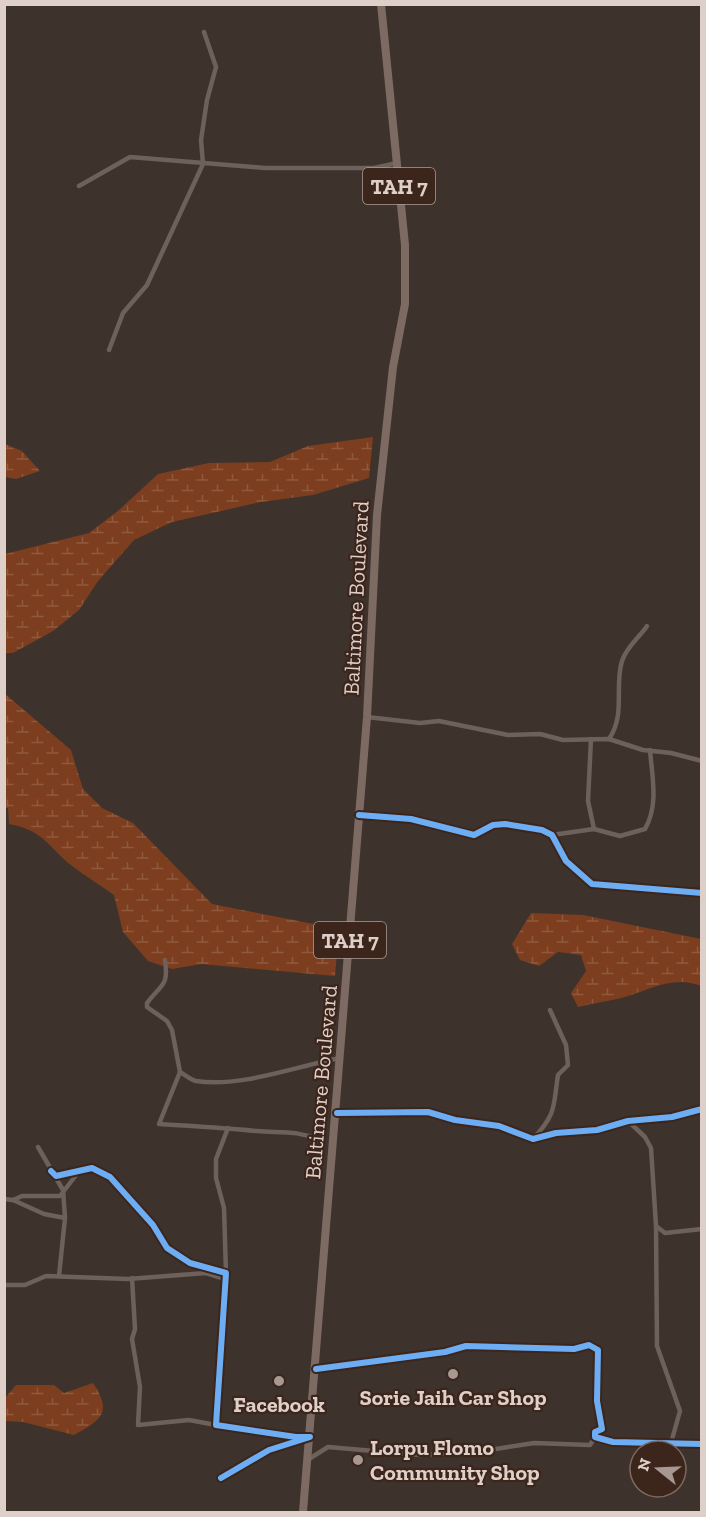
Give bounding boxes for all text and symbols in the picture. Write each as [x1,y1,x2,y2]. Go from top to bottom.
road number: TAH 7 [363,168,435,204]
street label: Baltimore Boulevard [337,500,375,696]
road number: TAH 7 [314,922,386,958]
street label: Baltimore Boulevard [299,984,343,1180]
marker: Sorie Jaih Car Shop [446,1367,460,1381]
marker: Facebook [272,1374,286,1388]
place label: Sorie Jaih Car Shop [360,1384,547,1411]
place label: Facebook [233,1391,325,1418]
place label: Lorpu Flomo Community Shop [370,1434,540,1486]
north arrow [628,1439,688,1499]
marker: Lorpu Flomo Community Shop [351,1453,365,1467]
text: N [633,1456,655,1473]

